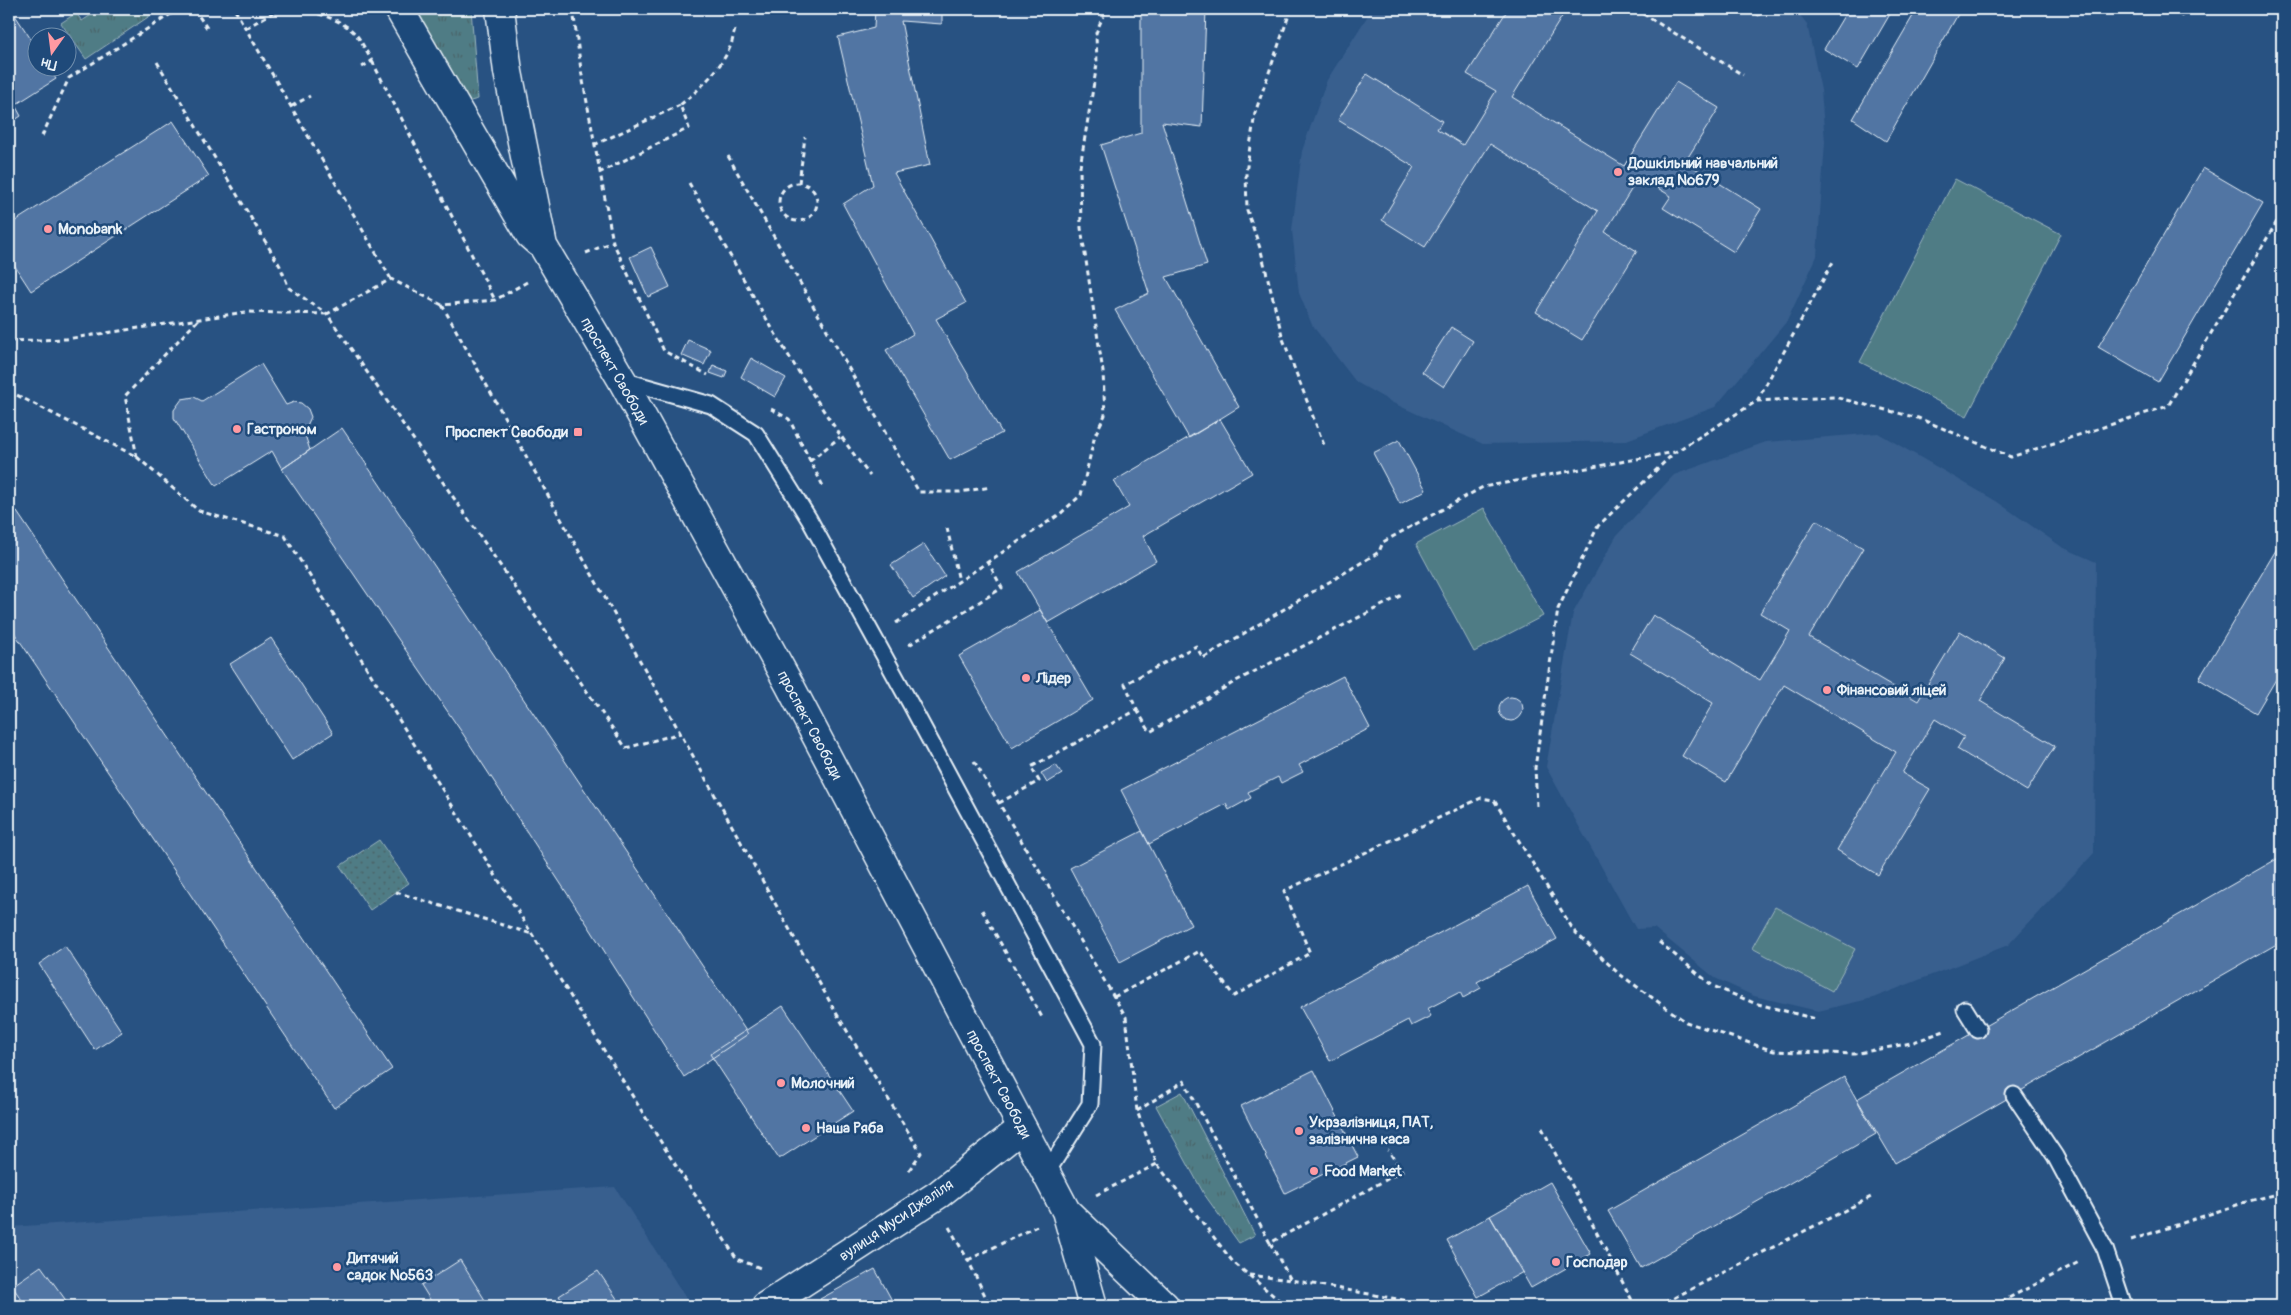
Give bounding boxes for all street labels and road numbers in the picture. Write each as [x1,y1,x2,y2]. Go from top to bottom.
street label: проспект Свободи [576,314,653,429]
street label: проспект Свободи [773,667,846,783]
street label: проспект Свободи [962,1026,1035,1142]
street label: вулиця Муси Джаліля [835,1175,957,1266]

